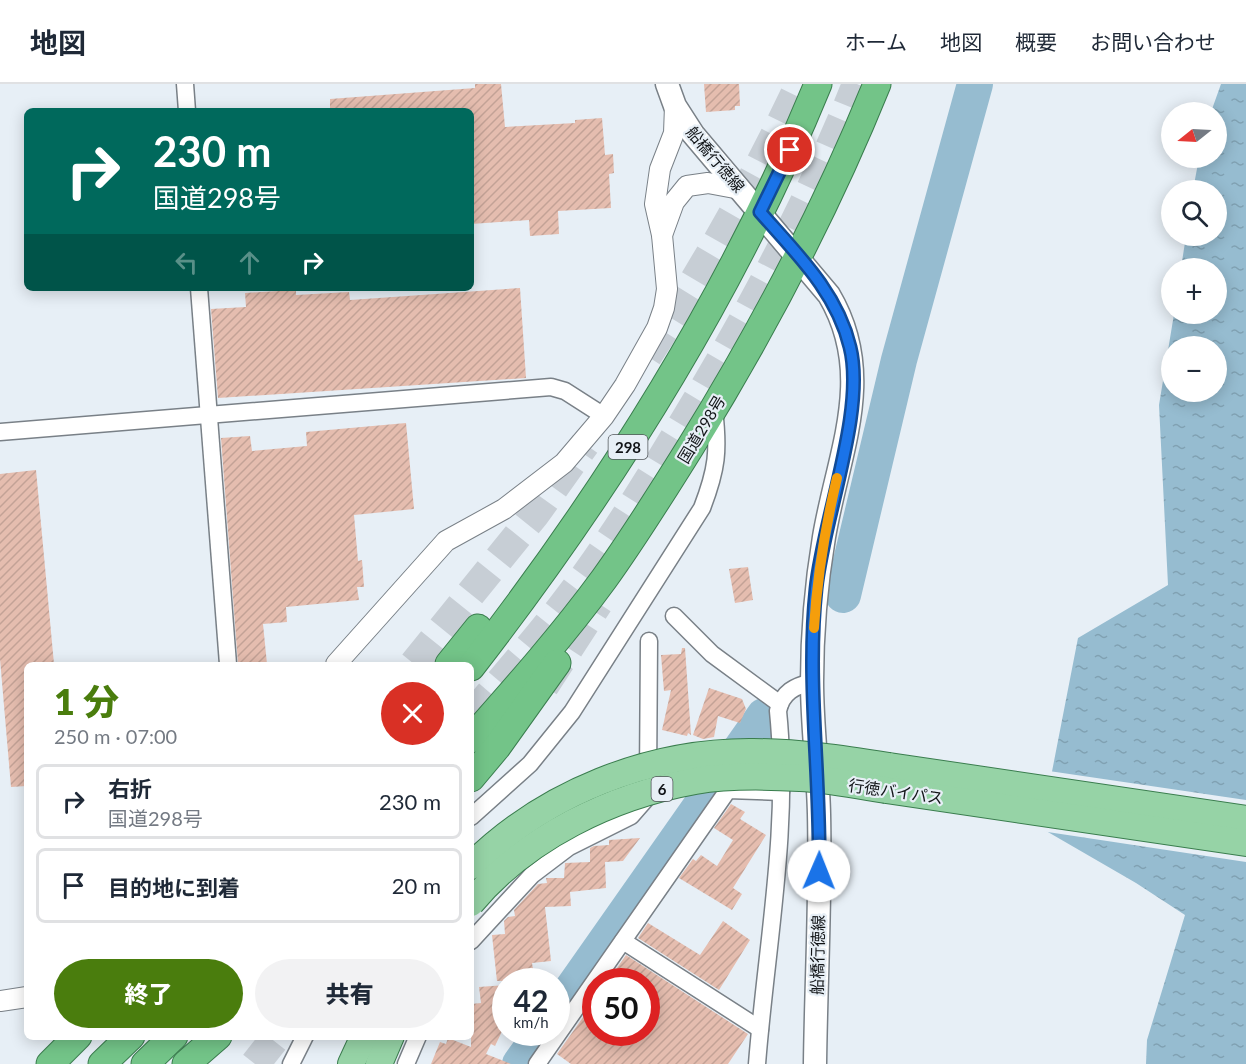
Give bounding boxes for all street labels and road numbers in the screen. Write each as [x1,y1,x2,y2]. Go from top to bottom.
street label: 船橋行徳線 [683,122,749,196]
street label: 国道298号 [673,392,729,466]
road number: 298 [608,435,648,459]
street label: 行徳バイパス [847,775,945,807]
road number: 6 [652,777,672,801]
street label: 船橋行徳線 [807,915,827,995]

